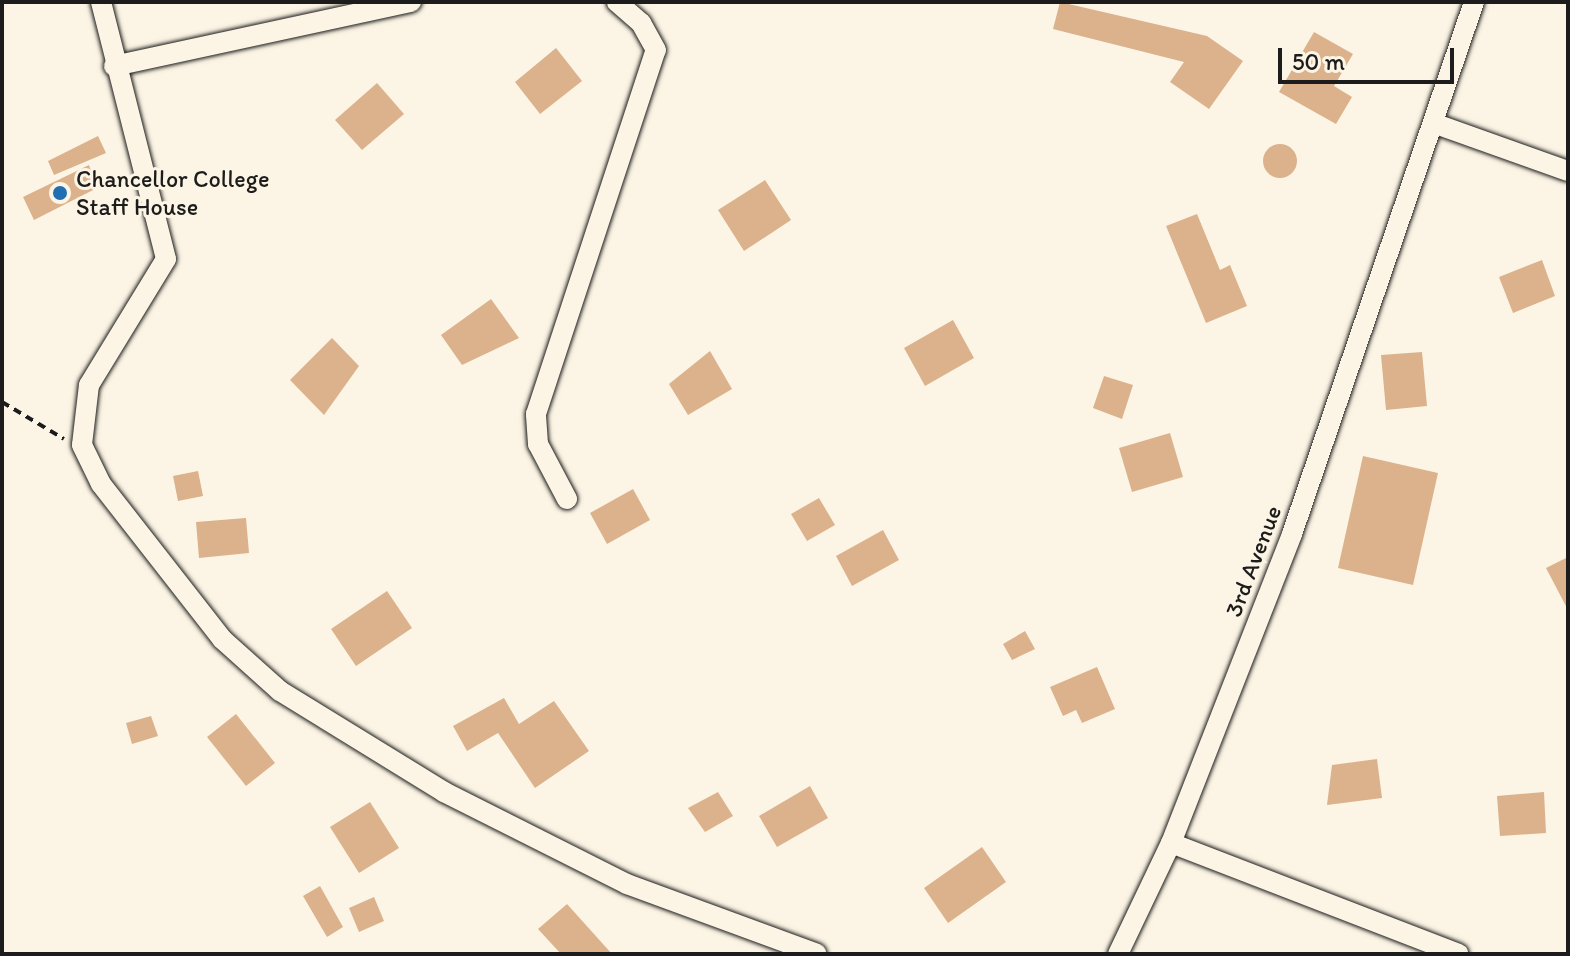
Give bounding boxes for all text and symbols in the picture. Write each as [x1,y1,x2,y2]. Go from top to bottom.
scale bar [1282,32,1458,82]
text: 50 m [1292,47,1345,76]
place label: Chancellor College Staff House [76,165,270,221]
marker: Chancellor College Staff House [51,184,69,202]
street label: 3rd Avenue [1219,502,1287,620]

